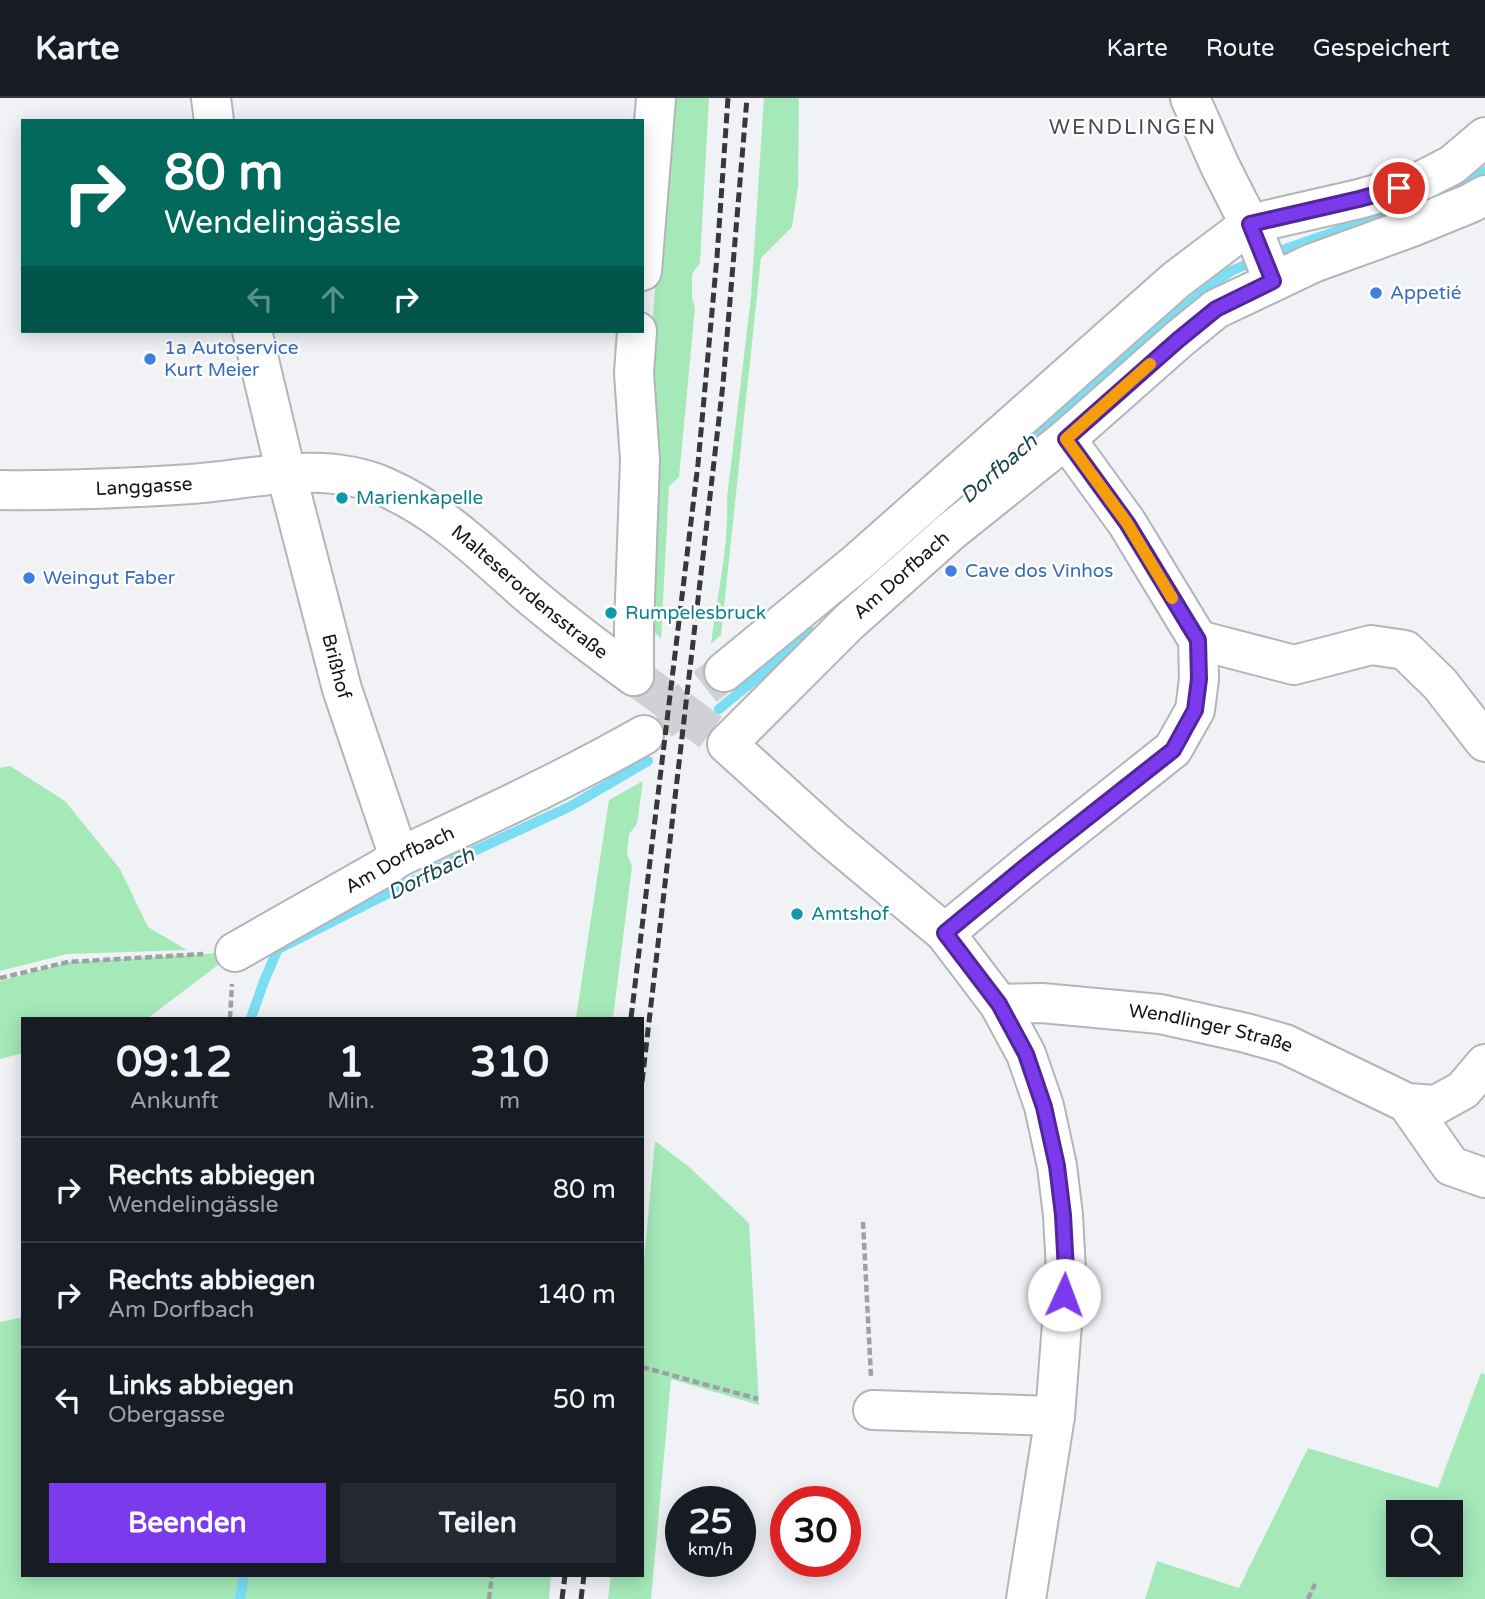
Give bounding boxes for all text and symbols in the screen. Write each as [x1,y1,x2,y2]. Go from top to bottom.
text: Karte [35,29,119,68]
text: Karte [1106,34,1168,63]
text: Route [1206,34,1275,63]
text: Gespeichert [1313,34,1450,63]
district label: WENDLINGEN [1049,115,1217,140]
text: 80 m [164,144,283,203]
icon: right [49,147,140,238]
pin [1369,158,1429,218]
icon: arrive [1380,169,1418,207]
text: Wendelingässle [164,204,401,242]
icon: left [241,280,279,318]
icon: ahead [314,280,352,318]
icon: right [387,280,425,318]
place label: Appetié [1390,282,1462,304]
marker: Appetié [1368,285,1384,301]
place label: 1a Autoservice Kurt Meier [164,337,298,381]
marker: 1a Autoservice Kurt Meier [142,351,158,367]
water label: Dorfbach [956,428,1043,509]
street label: Langgasse [95,473,193,500]
place label: Marienkapelle [356,487,483,509]
marker: Marienkapelle [334,490,350,506]
street label: Malteserordensstraße [447,520,612,664]
street label: Am Dorfbach [849,527,954,624]
place label: Cave dos Vinhos [965,560,1114,582]
marker: Cave dos Vinhos [943,563,959,579]
place label: Weingut Faber [43,567,176,589]
marker: Weingut Faber [21,570,37,586]
place label: Rumpelesbruck [625,602,766,624]
marker: Rumpelesbruck [603,605,619,621]
street label: Brißhof [317,631,356,703]
street label: Am Dorfbach [342,822,460,898]
water label: Dorfbach [384,842,478,906]
place label: Amtshof [811,903,890,925]
marker: Amtshof [789,906,805,922]
street label: Wendlinger Straße [1128,1000,1297,1057]
text: 09:12 [116,1037,232,1088]
text: 1 [338,1037,364,1088]
text: 310 [470,1037,549,1088]
text: Ankunft [130,1087,218,1115]
text: Min. [327,1087,375,1115]
text: m [499,1087,520,1115]
text: Rechts abbiegen [108,1160,315,1191]
icon: right [49,1171,87,1209]
text: 80 m [553,1174,616,1205]
text: Wendelingässle [108,1191,279,1219]
position arrow [1027,1258,1101,1332]
text: Rechts abbiegen [108,1265,315,1296]
icon: right [49,1276,87,1314]
text: 140 m [536,1279,616,1310]
text: Am Dorfbach [108,1296,254,1324]
text: Links abbiegen [108,1370,294,1401]
icon: left [49,1381,87,1419]
text: 50 m [553,1384,616,1415]
text: Obergasse [108,1401,225,1429]
button: Beenden [49,1483,326,1563]
button: Teilen [340,1483,616,1563]
speed limit sign: 30 [770,1486,861,1577]
map controls [1386,1500,1463,1577]
button: search [1386,1500,1463,1577]
text: 25 [689,1501,732,1543]
text: km/h [688,1538,733,1560]

